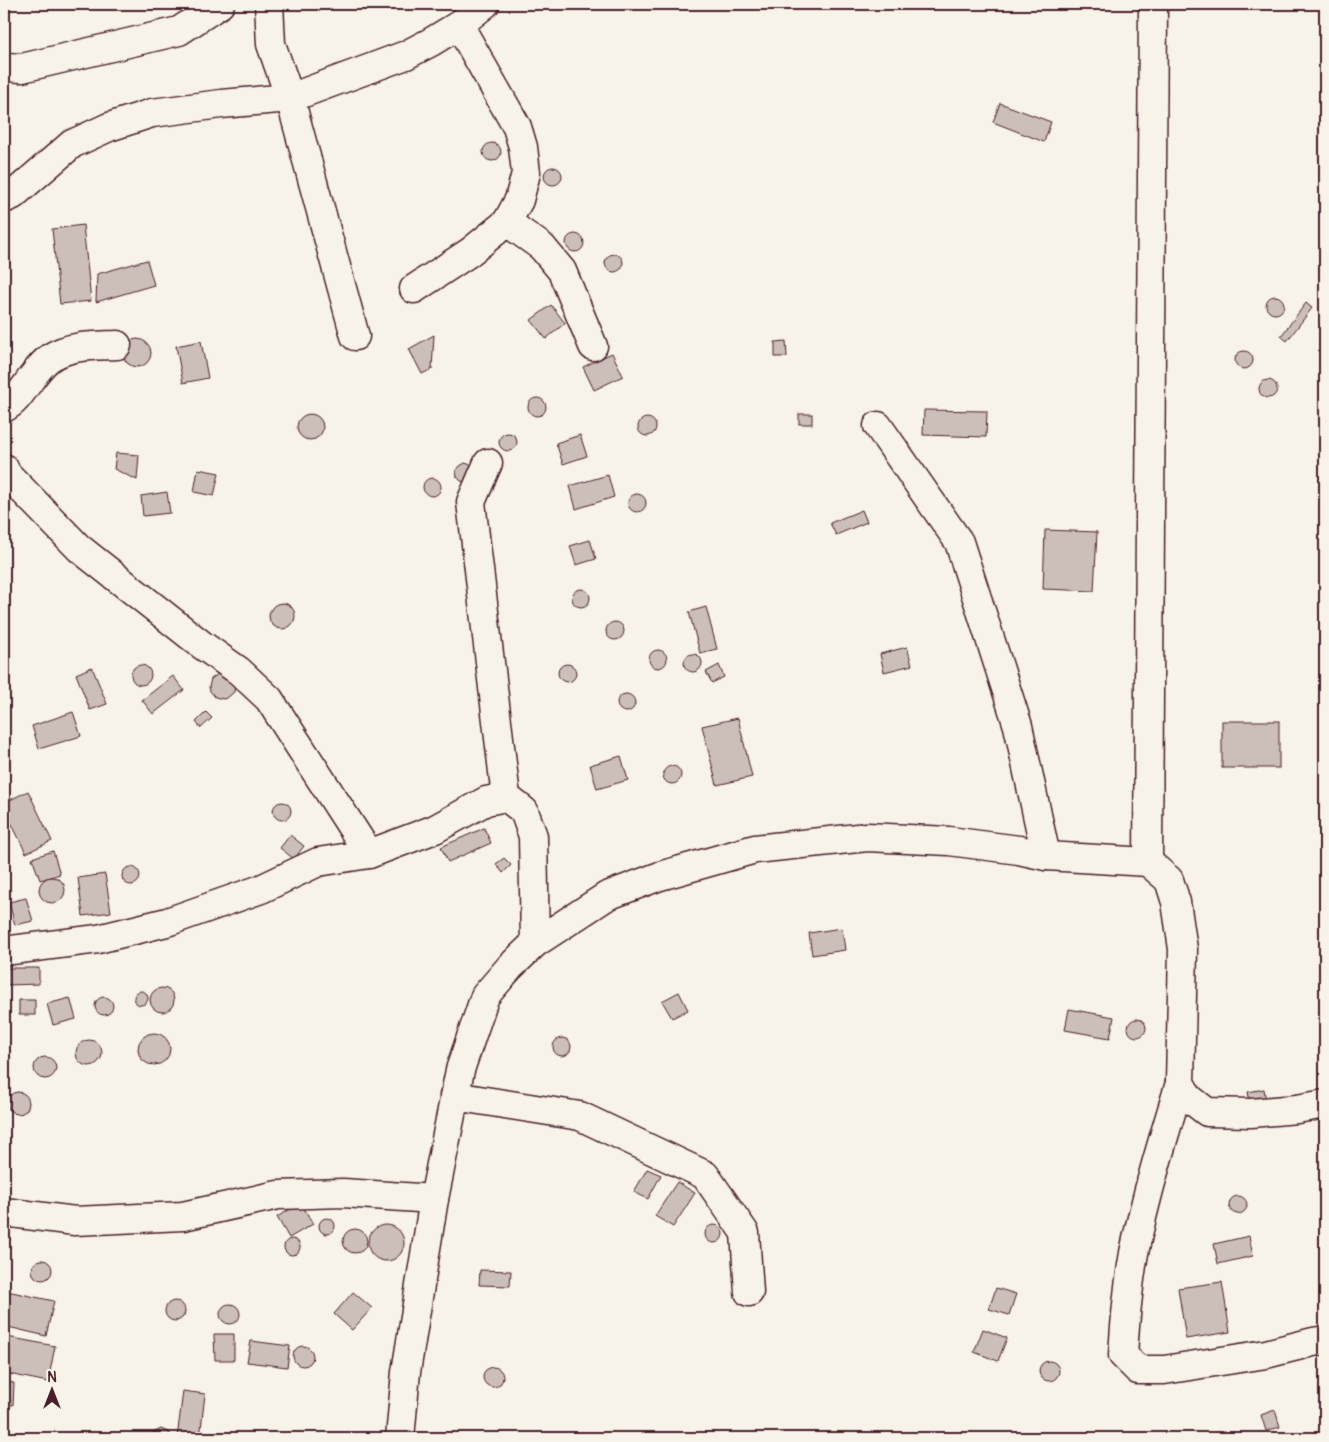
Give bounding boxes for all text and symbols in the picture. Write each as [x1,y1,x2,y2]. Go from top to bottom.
north arrow [28,1364,78,1414]
text: N [47,1369,57,1386]

